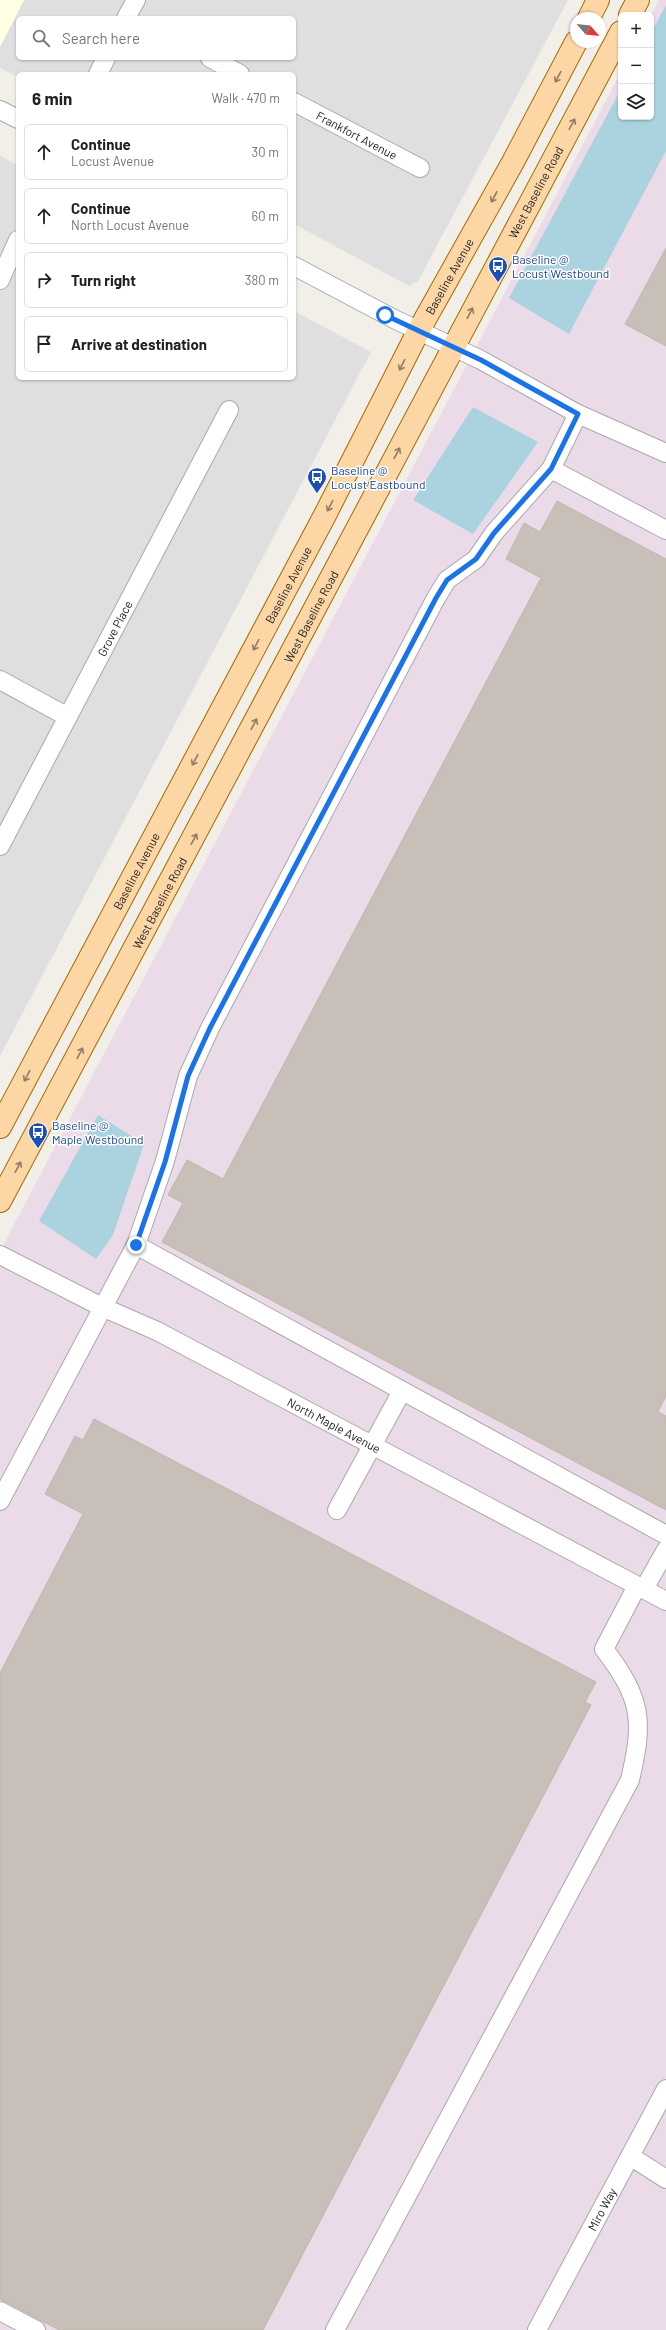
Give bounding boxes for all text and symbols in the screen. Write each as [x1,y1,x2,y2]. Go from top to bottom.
north arrow [570,12,606,48]
map controls [618,12,654,120]
button: + [618,12,654,48]
search box [16,16,296,60]
icon: search [30,27,52,49]
text: Search here [62,29,140,47]
button: − [618,48,654,84]
one-way arrow [554,70,561,82]
button: layers [618,84,654,120]
text: 6 min [32,88,72,108]
text: Walk · 470 m [212,90,280,106]
street label: Frankfort Avenue [314,108,400,162]
one-way arrow [568,118,576,130]
text: Continue [71,135,131,153]
icon: ahead [33,141,55,163]
text: 30 m [252,144,279,160]
street label: West Baseline Road [505,144,566,241]
text: Locust Avenue [71,153,154,169]
one-way arrow [489,190,497,202]
text: Continue [71,199,131,217]
icon: ahead [33,205,55,227]
text: 60 m [252,208,279,224]
text: North Locust Avenue [71,217,189,233]
street label: Baseline Avenue [422,236,476,317]
place label: Baseline @ Locust Westbound [512,252,609,280]
bus stop icon: Baseline @ Locust Westbound [487,255,509,283]
icon: right [33,269,55,291]
text: Turn right [71,271,136,289]
text: 380 m [245,272,279,288]
route start [376,306,394,324]
one-way arrow [467,307,475,319]
icon: arrive [33,333,55,355]
text: Arrive at destination [71,335,207,353]
one-way arrow [398,359,405,371]
one-way arrow [393,447,401,459]
place label: Baseline @ Locust Eastbound [331,463,425,491]
bus stop icon: Baseline @ Locust Eastbound [306,466,328,494]
one-way arrow [326,500,333,512]
street label: Baseline Avenue [262,544,314,626]
street label: West Baseline Road [281,568,341,665]
street label: Grove Place [94,598,135,658]
one-way arrow [252,639,259,651]
one-way arrow [251,718,259,730]
one-way arrow [190,754,198,766]
street label: Baseline Avenue [110,830,162,912]
one-way arrow [191,833,198,845]
street label: West Baseline Road [129,854,189,951]
one-way arrow [77,1047,84,1059]
one-way arrow [22,1070,30,1082]
place label: Baseline @ Maple Westbound [52,1118,144,1146]
bus stop icon: Baseline @ Maple Westbound [27,1121,49,1149]
one-way arrow [15,1161,23,1173]
route end [127,1236,145,1254]
street label: North Maple Avenue [285,1395,383,1455]
street label: Miro Way [585,2185,619,2233]

